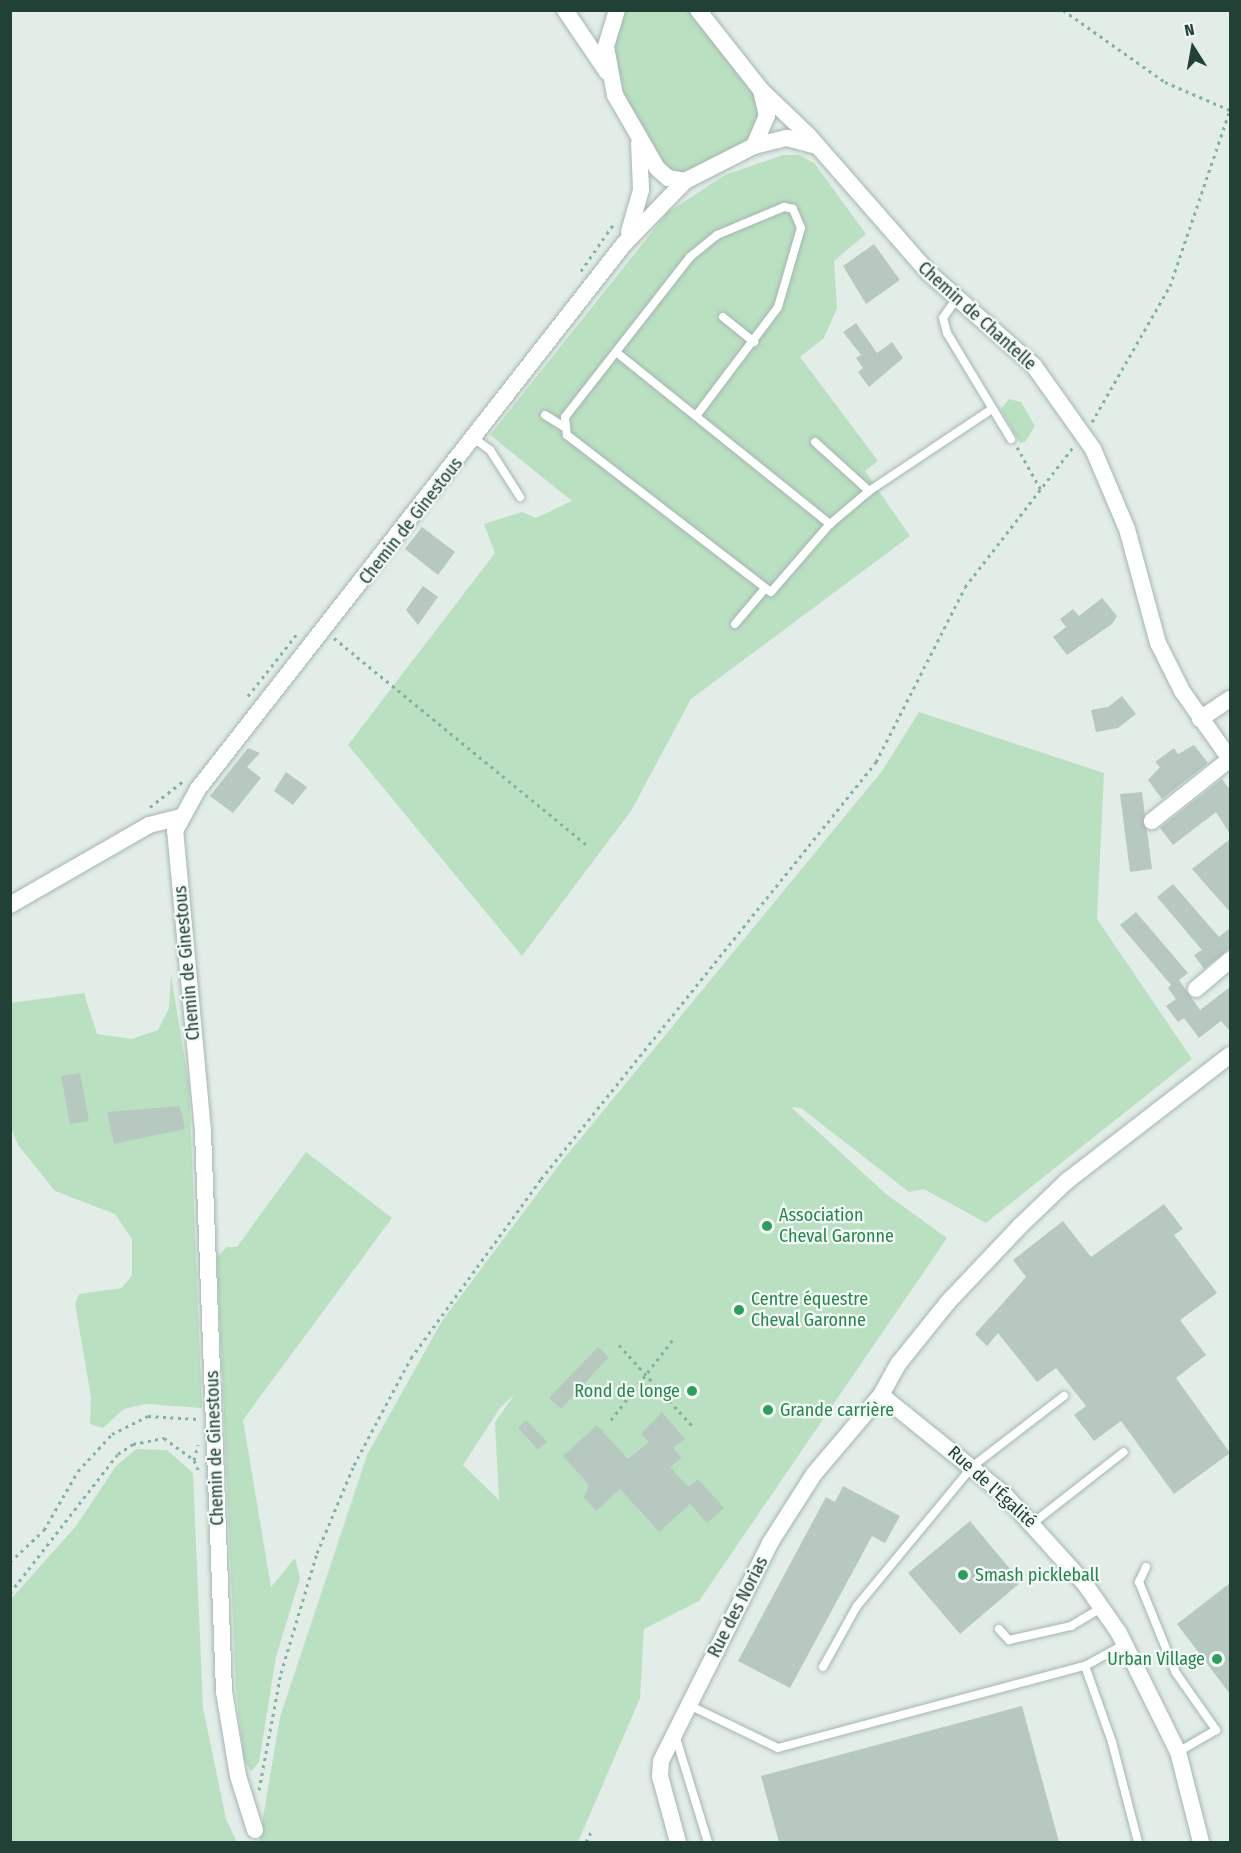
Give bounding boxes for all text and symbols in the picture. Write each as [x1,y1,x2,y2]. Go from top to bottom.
north arrow [1163,18,1223,78]
text: N [1183,20,1196,40]
street label: Chemin de Chantelle [913,257,1041,375]
street label: Chemin de Ginestous [355,453,467,589]
street label: Chemin de Ginestous [169,885,205,1041]
place label: Association Cheval Garonne [779,1205,894,1248]
marker: Association Cheval Garonne [760,1219,774,1233]
place label: Centre équestre Cheval Garonne [751,1289,868,1332]
marker: Centre équestre Cheval Garonne [732,1303,746,1317]
street label: Chemin de Ginestous [201,1370,229,1526]
place label: Rond de longe [574,1380,680,1402]
marker: Rond de longe [685,1384,699,1398]
place label: Grande carrière [780,1399,894,1421]
marker: Grande carrière [761,1403,775,1417]
street label: Rue de l'Égalité [943,1442,1041,1532]
street label: Rue des Norias [703,1553,773,1661]
place label: Smash pickleball [975,1564,1099,1586]
marker: Smash pickleball [956,1568,970,1582]
place label: Urban Village [1107,1648,1205,1670]
marker: Urban Village [1210,1652,1224,1666]

